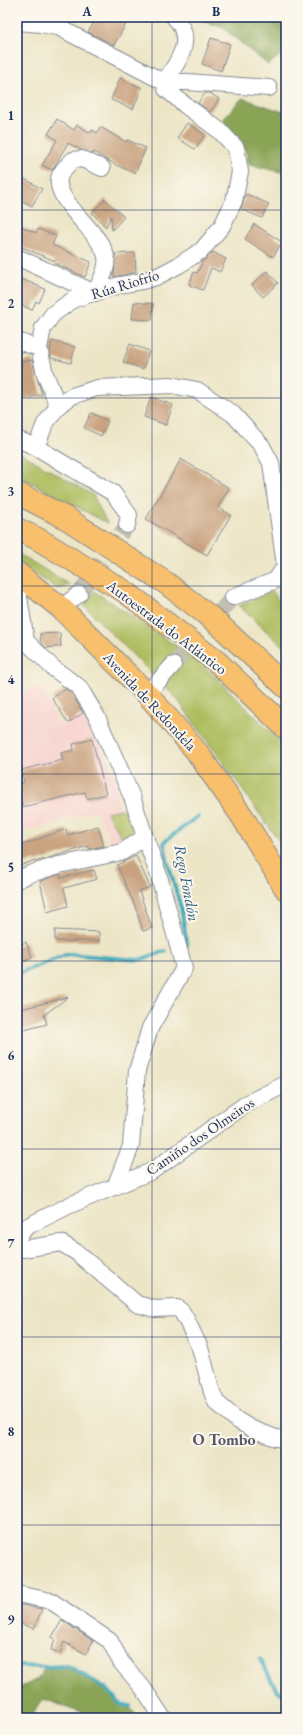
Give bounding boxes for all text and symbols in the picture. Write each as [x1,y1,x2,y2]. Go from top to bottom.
text: A [81,3,92,20]
text: B [212,3,220,20]
text: 1 [8,107,15,124]
street label: Rúa Riofrío [89,265,161,303]
text: 2 [8,295,15,312]
text: 3 [8,483,15,500]
street label: Autoestrada do Atlántico [102,575,231,678]
street label: Avenida de Redondela [99,647,201,754]
text: 4 [8,671,15,688]
water label: Rego Fondón [169,843,205,923]
text: 5 [8,859,14,876]
text: 6 [8,1047,15,1064]
street label: Camiño dos Olmeiros [142,1093,258,1179]
text: 7 [8,1235,15,1252]
text: 8 [8,1423,15,1440]
district label: O Tombo [192,1429,256,1450]
text: 9 [8,1611,15,1628]

